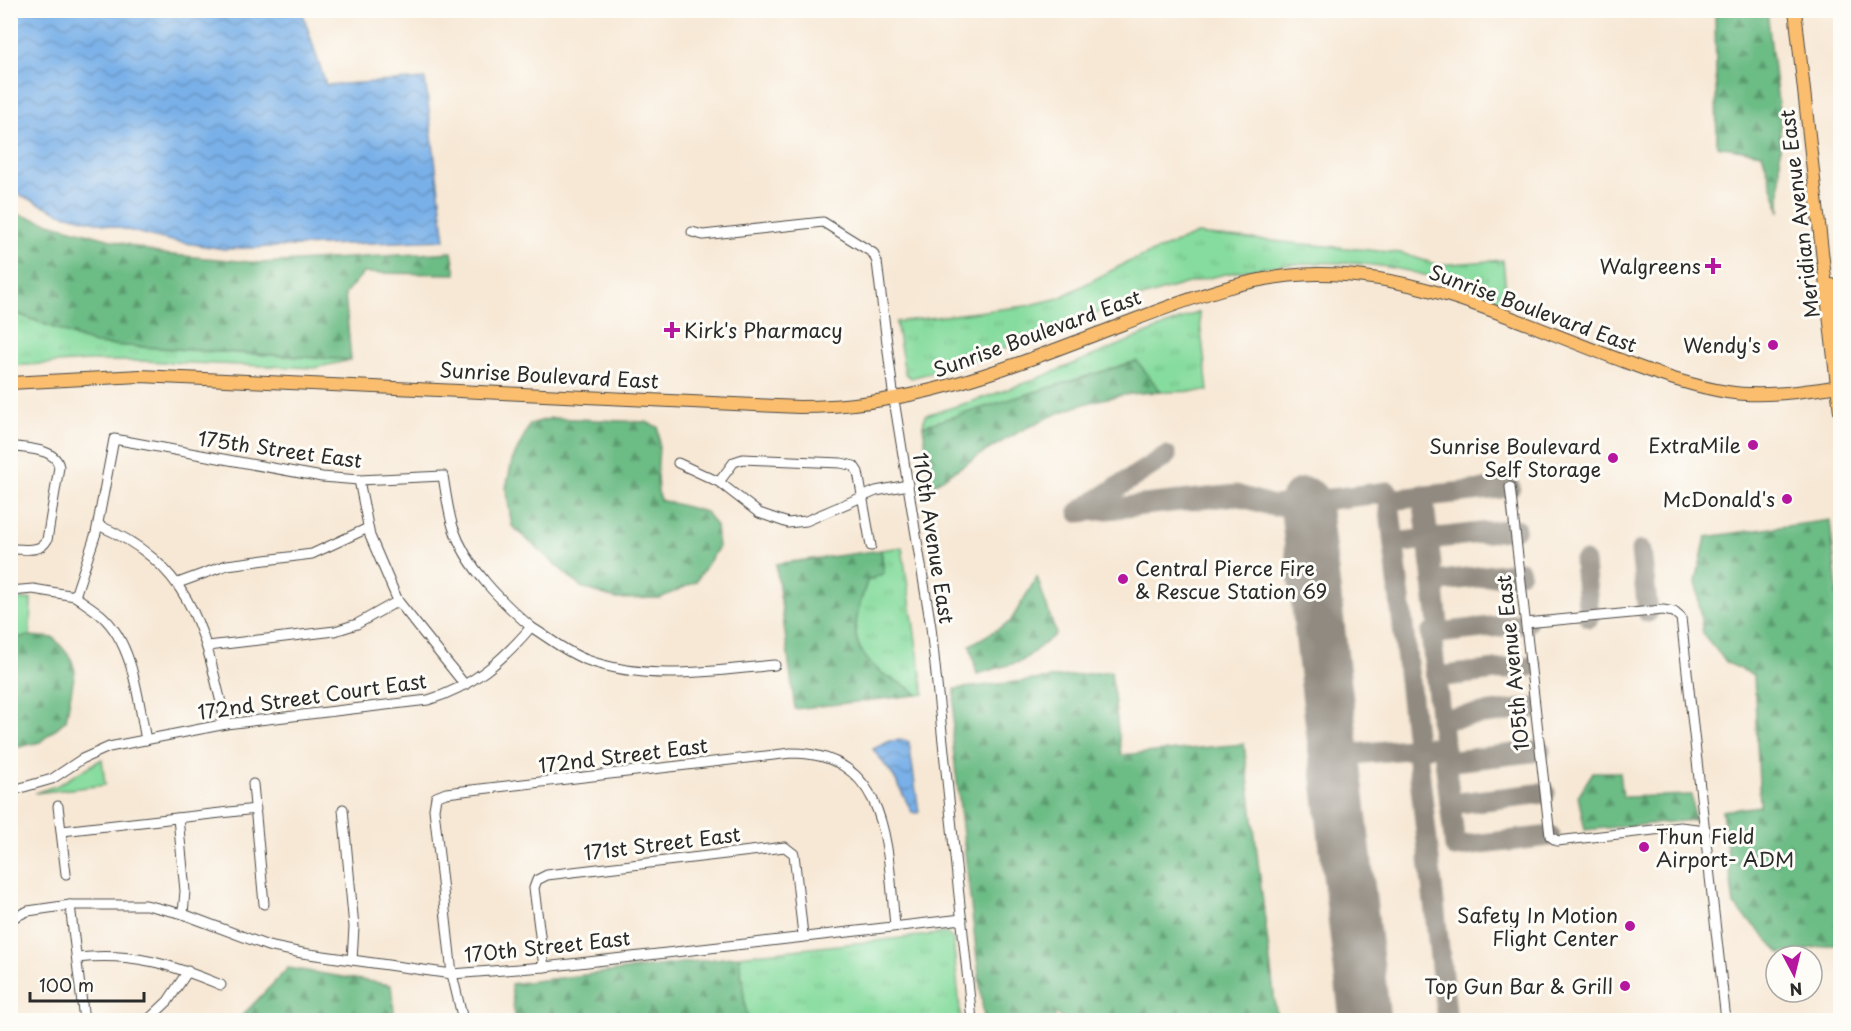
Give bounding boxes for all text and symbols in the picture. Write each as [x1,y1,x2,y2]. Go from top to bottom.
street label: Meridian Avenue East [1771,108,1827,320]
place label: Walgreens [1599,251,1701,281]
street label: Sunrise Boulevard East [1425,256,1641,360]
marker: Walgreens [1706,259,1720,273]
street label: Sunrise Boulevard East [929,281,1145,385]
place label: Kirk's Pharmacy [684,315,843,345]
marker: Kirk's Pharmacy [665,323,679,337]
place label: Wendy's [1683,330,1761,360]
marker: Wendy's [1766,338,1780,352]
street label: Sunrise Boulevard East [439,354,659,396]
street label: 175th Street East [196,423,364,475]
place label: ExtraMile [1648,430,1741,460]
place label: Sunrise Boulevard Self Storage [1429,431,1601,484]
marker: ExtraMile [1746,438,1760,452]
street label: 110th Avenue East [906,450,962,626]
marker: Sunrise Boulevard Self Storage [1606,451,1620,465]
place label: McDonald's [1663,484,1775,514]
marker: McDonald's [1780,492,1794,506]
place label: Central Pierce Fire & Rescue Station 69 [1135,553,1327,606]
marker: Central Pierce Fire & Rescue Station 69 [1116,572,1130,586]
street label: 105th Avenue East [1488,574,1536,752]
street label: 172nd Street Court East [196,665,428,727]
street label: 172nd Street East [537,730,709,780]
street label: 171st Street East [582,819,742,867]
place label: Thun Field Airport- ADM [1656,821,1794,874]
marker: Thun Field Airport- ADM [1637,840,1651,854]
place label: Safety In Motion Flight Center [1457,900,1619,953]
marker: Safety In Motion Flight Center [1623,919,1637,933]
street label: 170th Street East [463,922,632,970]
north arrow [1764,944,1824,1004]
scale bar [30,965,144,1003]
text: 100 m [39,971,94,998]
place label: Top Gun Bar & Grill [1424,971,1613,1001]
text: N [1788,977,1804,1003]
marker: Top Gun Bar & Grill [1618,979,1632,993]

